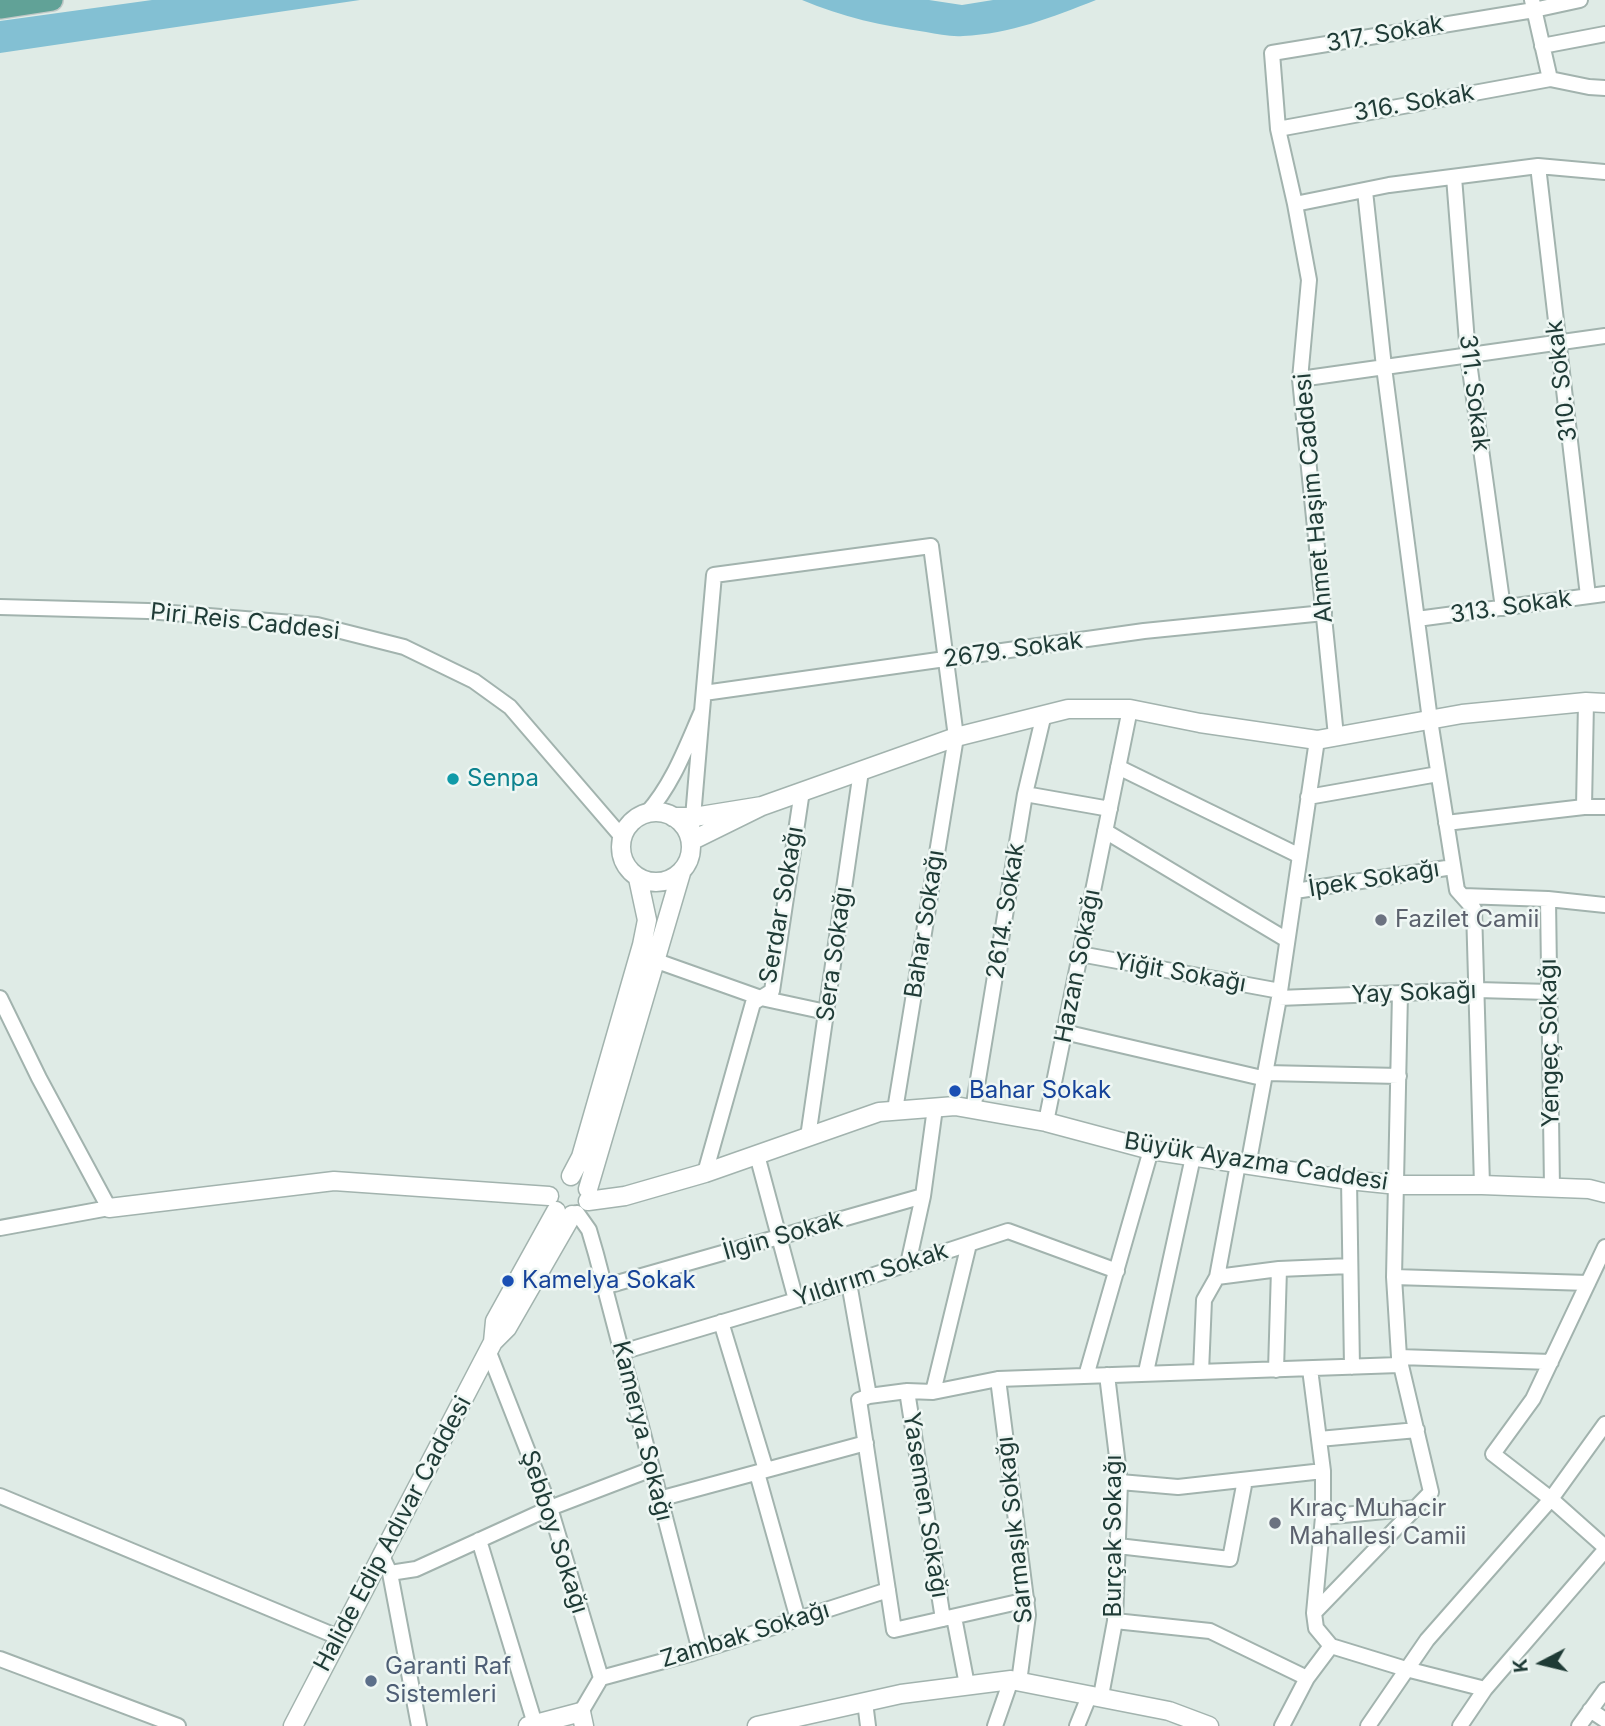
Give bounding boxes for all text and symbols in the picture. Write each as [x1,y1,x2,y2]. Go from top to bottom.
street label: 317. Sokak [1324,10,1446,58]
street label: 316. Sokak [1351,78,1477,128]
street label: 310. Sokak [1540,319,1584,443]
street label: 311. Sokak [1453,333,1495,453]
street label: Ahmet Haşim Caddesi [1289,372,1339,624]
street label: 313. Sokak [1449,584,1573,630]
street label: Piri Reis Caddesi [149,598,341,646]
street label: 2679. Sokak [941,626,1085,674]
place label: Senpa [467,765,539,793]
marker: Senpa [445,771,461,787]
street label: Serdar Sokağı [754,824,810,986]
street label: 2614. Sokak [981,841,1031,981]
street label: Bahar Sokağı [899,848,951,1000]
street label: İpek Sokağı [1307,854,1441,904]
street label: Sera Sokağı [811,885,859,1023]
street label: Hazan Sokağı [1049,887,1107,1045]
place label: Fazilet Camii [1395,906,1539,934]
marker: Fazilet Camii [1373,912,1389,928]
street label: Yiğit Sokağı [1112,947,1248,999]
street label: Yengeç Sokağı [1534,958,1566,1128]
street label: Yay Sokağı [1351,976,1477,1010]
place label: Bahar Sokak [969,1077,1111,1105]
marker: Bahar Sokak [947,1083,963,1099]
street label: Büyük Ayazma Caddesi [1122,1127,1390,1197]
street label: İlgin Sokak [720,1205,846,1267]
street label: Yıldırım Sokak [790,1237,952,1313]
place label: Kamelya Sokak [522,1267,696,1295]
marker: Kamelya Sokak [500,1273,516,1289]
street label: Kamerya Sokağı [606,1338,678,1524]
street label: Halide Edip Adıvar Caddesi [308,1392,478,1676]
street label: Yasemen Sokağı [896,1410,954,1600]
street label: Sarmaşık Sokağı [991,1435,1039,1625]
street label: Şebboy Sokağı [514,1447,594,1617]
street label: Burçak Sokağı [1100,1455,1128,1617]
place label: Kıraç Muhacir Mahallesi Camii [1289,1495,1466,1551]
marker: Kıraç Muhacir Mahallesi Camii [1267,1515,1283,1531]
street label: Zambak Sokağı [657,1596,833,1674]
north arrow [1507,1628,1577,1698]
place label: Garanti Raf Sistemleri [385,1653,511,1709]
text: K [1508,1657,1533,1674]
marker: Garanti Raf Sistemleri [363,1673,379,1689]

